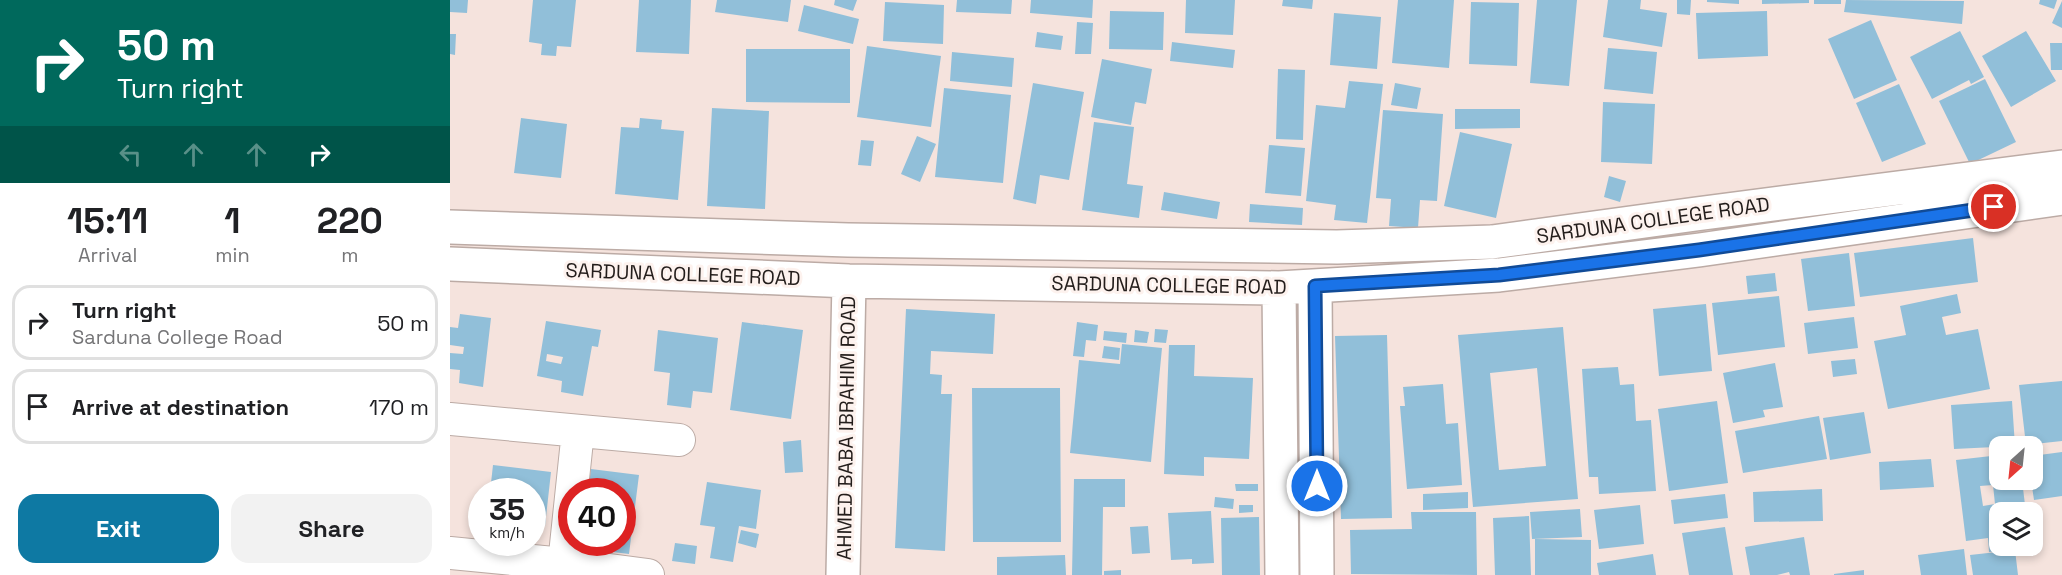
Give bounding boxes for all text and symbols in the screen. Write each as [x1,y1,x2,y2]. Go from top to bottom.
text: 50 m [117,19,216,72]
icon: right [18,24,96,102]
text: Turn right [117,71,244,106]
icon: left [114,138,147,171]
icon: ahead [177,138,210,171]
icon: ahead [240,138,273,171]
icon: right [303,138,336,171]
pin [1968,181,2019,232]
icon: arrive [1977,190,2010,223]
street label: SARDUNA COLLEGE ROAD [1535,191,1771,249]
text: 15:11 [67,198,148,244]
text: 1 [224,198,241,244]
text: 220 [317,198,383,244]
text: Arrival [78,242,137,268]
text: min [215,242,250,268]
text: m [341,242,358,268]
street label: SARDUNA COLLEGE ROAD [565,257,801,291]
street label: SARDUNA COLLEGE ROAD [1051,270,1287,300]
text: Turn right [72,296,177,324]
street label: AHMED BABA IBRAHIM ROAD [831,296,861,560]
icon: right [21,306,54,339]
text: 50 m [377,309,429,337]
text: Sarduna College Road [72,324,283,350]
icon: arrive [21,390,54,423]
text: Arrive at destination [72,393,289,421]
text: 170 m [369,393,429,421]
north arrow [1989,436,2043,490]
map controls [1989,436,2043,556]
position arrow [1285,454,1349,518]
speed limit sign: 40 [558,478,636,556]
text: 35 [489,490,525,529]
button: Exit [18,494,219,563]
button: Share [231,494,432,563]
button: layers [1989,502,2043,556]
text: km/h [489,523,525,542]

